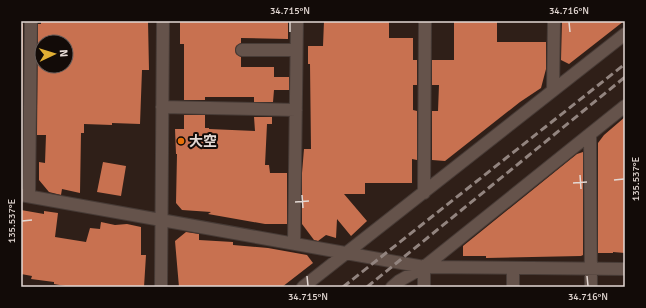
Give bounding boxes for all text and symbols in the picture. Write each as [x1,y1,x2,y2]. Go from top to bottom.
text: 34.715°N [270,5,310,17]
text: 34.716°N [549,5,589,17]
north arrow [34,34,74,74]
text: N [57,49,70,58]
place label: 大空 [189,133,217,150]
marker: 大空 [176,136,186,146]
text: 135.537°E [630,156,642,201]
text: 135.537°E [6,198,18,243]
text: 34.715°N [288,291,328,303]
text: 34.716°N [568,291,608,303]

